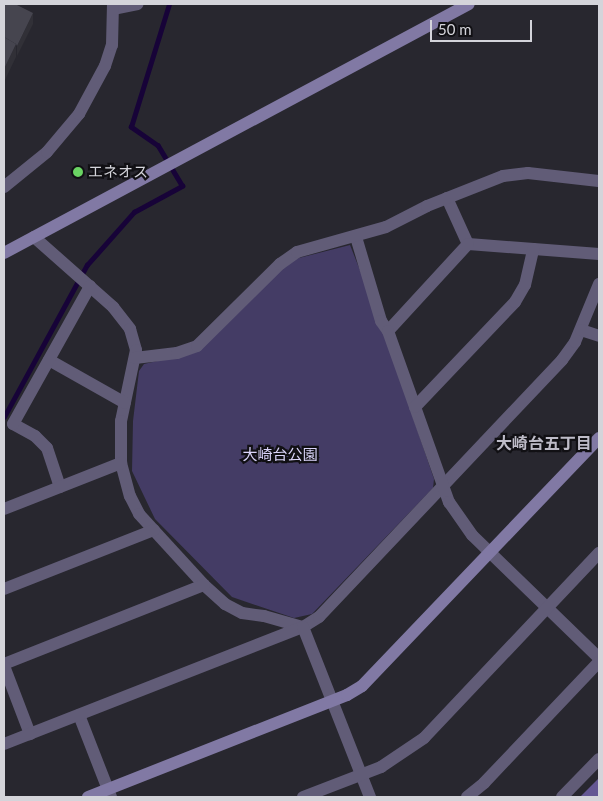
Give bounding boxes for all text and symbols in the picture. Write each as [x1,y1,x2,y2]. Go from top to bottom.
scale bar [433,10,536,42]
text: 50 m [438,20,472,38]
place label: エネオス [88,163,148,181]
marker: エネオス [72,166,84,178]
district label: 大崎台五丁目 [496,433,592,453]
park label: 大崎台公園 [243,446,317,464]

